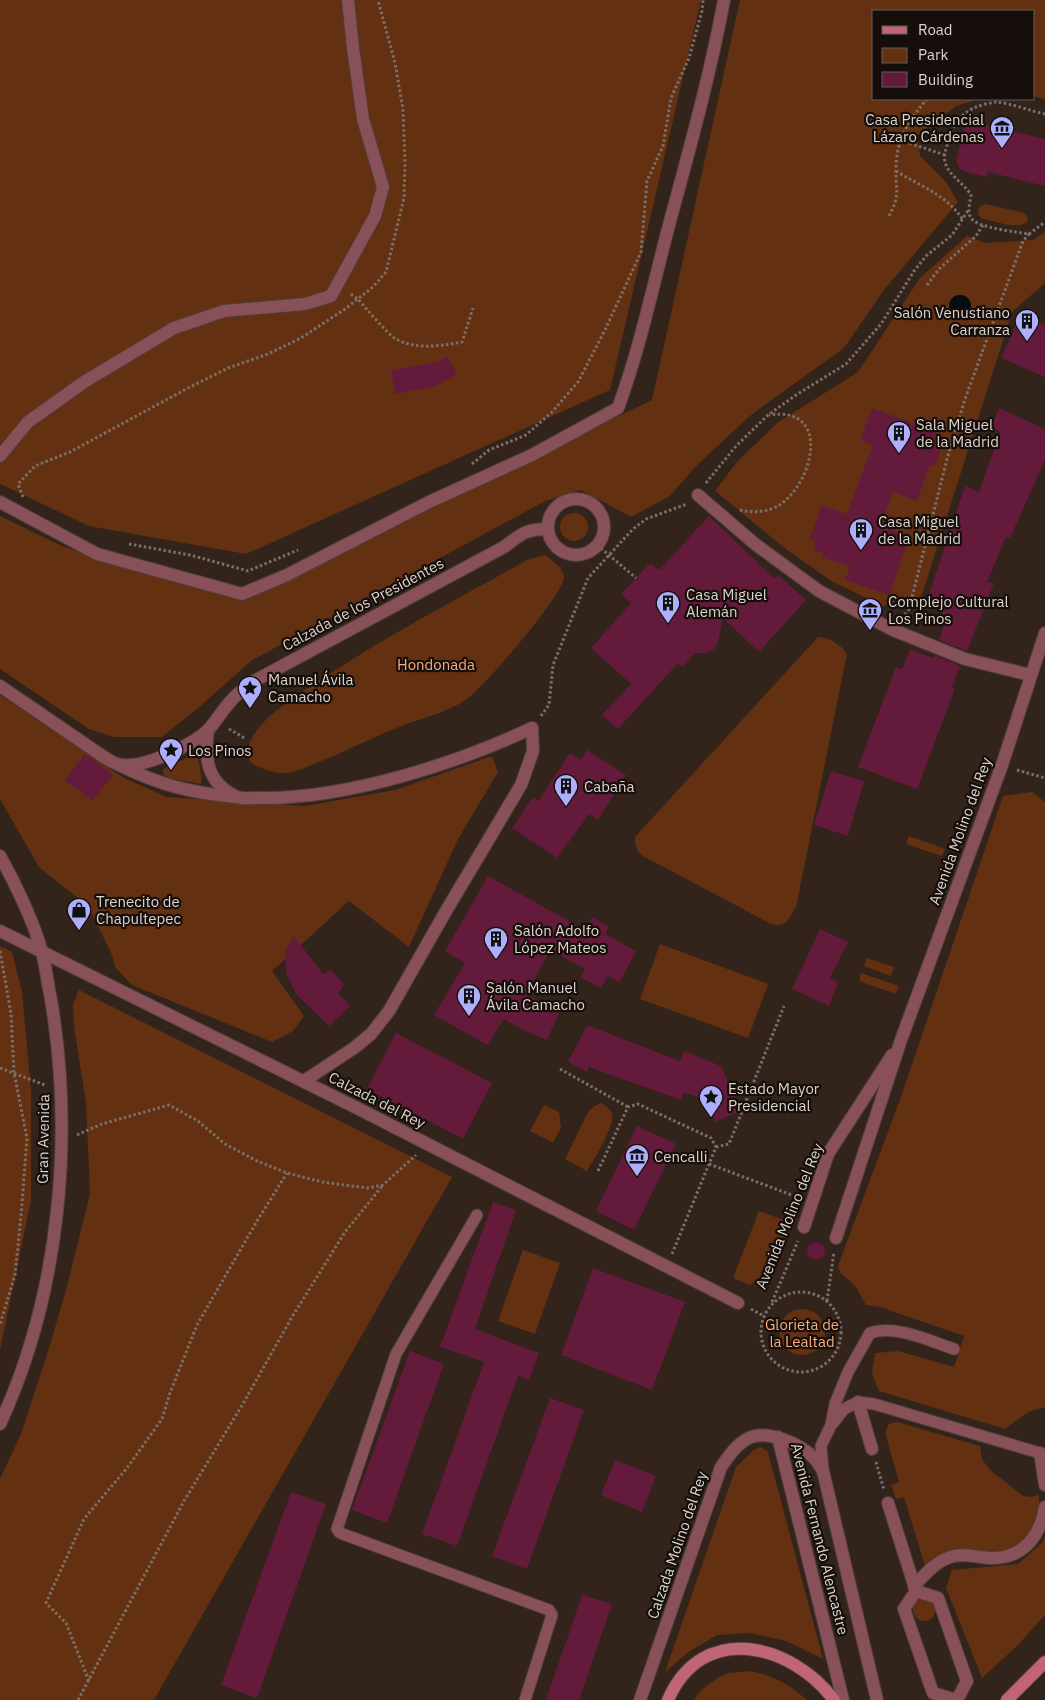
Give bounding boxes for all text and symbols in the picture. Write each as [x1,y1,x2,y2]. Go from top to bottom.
legend [872,10,1035,100]
text: Road [918,20,953,39]
text: Park [918,45,948,64]
text: Building [918,70,973,89]
place label: Casa Presidencial Lázaro Cárdenas [865,110,984,146]
museum icon: Casa Presidencial Lázaro Cárdenas [989,115,1015,149]
place label: Salón Venustiano Carranza [894,303,1010,339]
building icon: Salón Venustiano Carranza [1014,308,1040,342]
place label: Sala Miguel de la Madrid [916,415,999,451]
building icon: Sala Miguel de la Madrid [886,420,912,454]
place label: Casa Miguel de la Madrid [878,512,961,548]
building icon: Casa Miguel de la Madrid [848,517,874,551]
street label: Calzada de los Presidentes [279,553,447,655]
place label: Casa Miguel Alemán [686,585,767,621]
building icon: Casa Miguel Alemán [655,590,681,624]
place label: Complejo Cultural Los Pinos [888,592,1009,628]
museum icon: Complejo Cultural Los Pinos [857,597,883,631]
park label: Hondonada [397,655,475,674]
place label: Manuel Ávila Camacho [268,670,354,706]
place icon: Manuel Ávila Camacho [237,675,263,709]
place icon: Los Pinos [158,737,184,771]
place label: Los Pinos [188,741,252,760]
street label: Avenida Molino del Rey [924,754,996,907]
building icon: Cabaña [553,773,579,807]
place label: Cabaña [584,777,635,796]
place label: Trenecito de Chapultepec [96,892,181,928]
shop icon: Trenecito de Chapultepec [66,897,92,931]
place label: Salón Adolfo López Mateos [514,921,606,957]
building icon: Salón Adolfo López Mateos [483,926,509,960]
place label: Salón Manuel Ávila Camacho [486,978,585,1014]
building icon: Salón Manuel Ávila Camacho [456,983,482,1017]
street label: Calzada del Rey [325,1067,429,1133]
place label: Estado Mayor Presidencial [728,1079,820,1115]
place icon: Estado Mayor Presidencial [698,1084,724,1118]
street label: Gran Avenida [33,1094,53,1184]
street label: Avenida Molino del Rey [751,1140,827,1292]
museum icon: Cencalli [624,1143,650,1177]
place label: Cencalli [654,1147,707,1166]
park label: Glorieta de la Lealtad [765,1315,839,1351]
street label: Avenida Fernando Alencastre [787,1441,853,1637]
street label: Calzada Molino del Rey [643,1468,711,1621]

